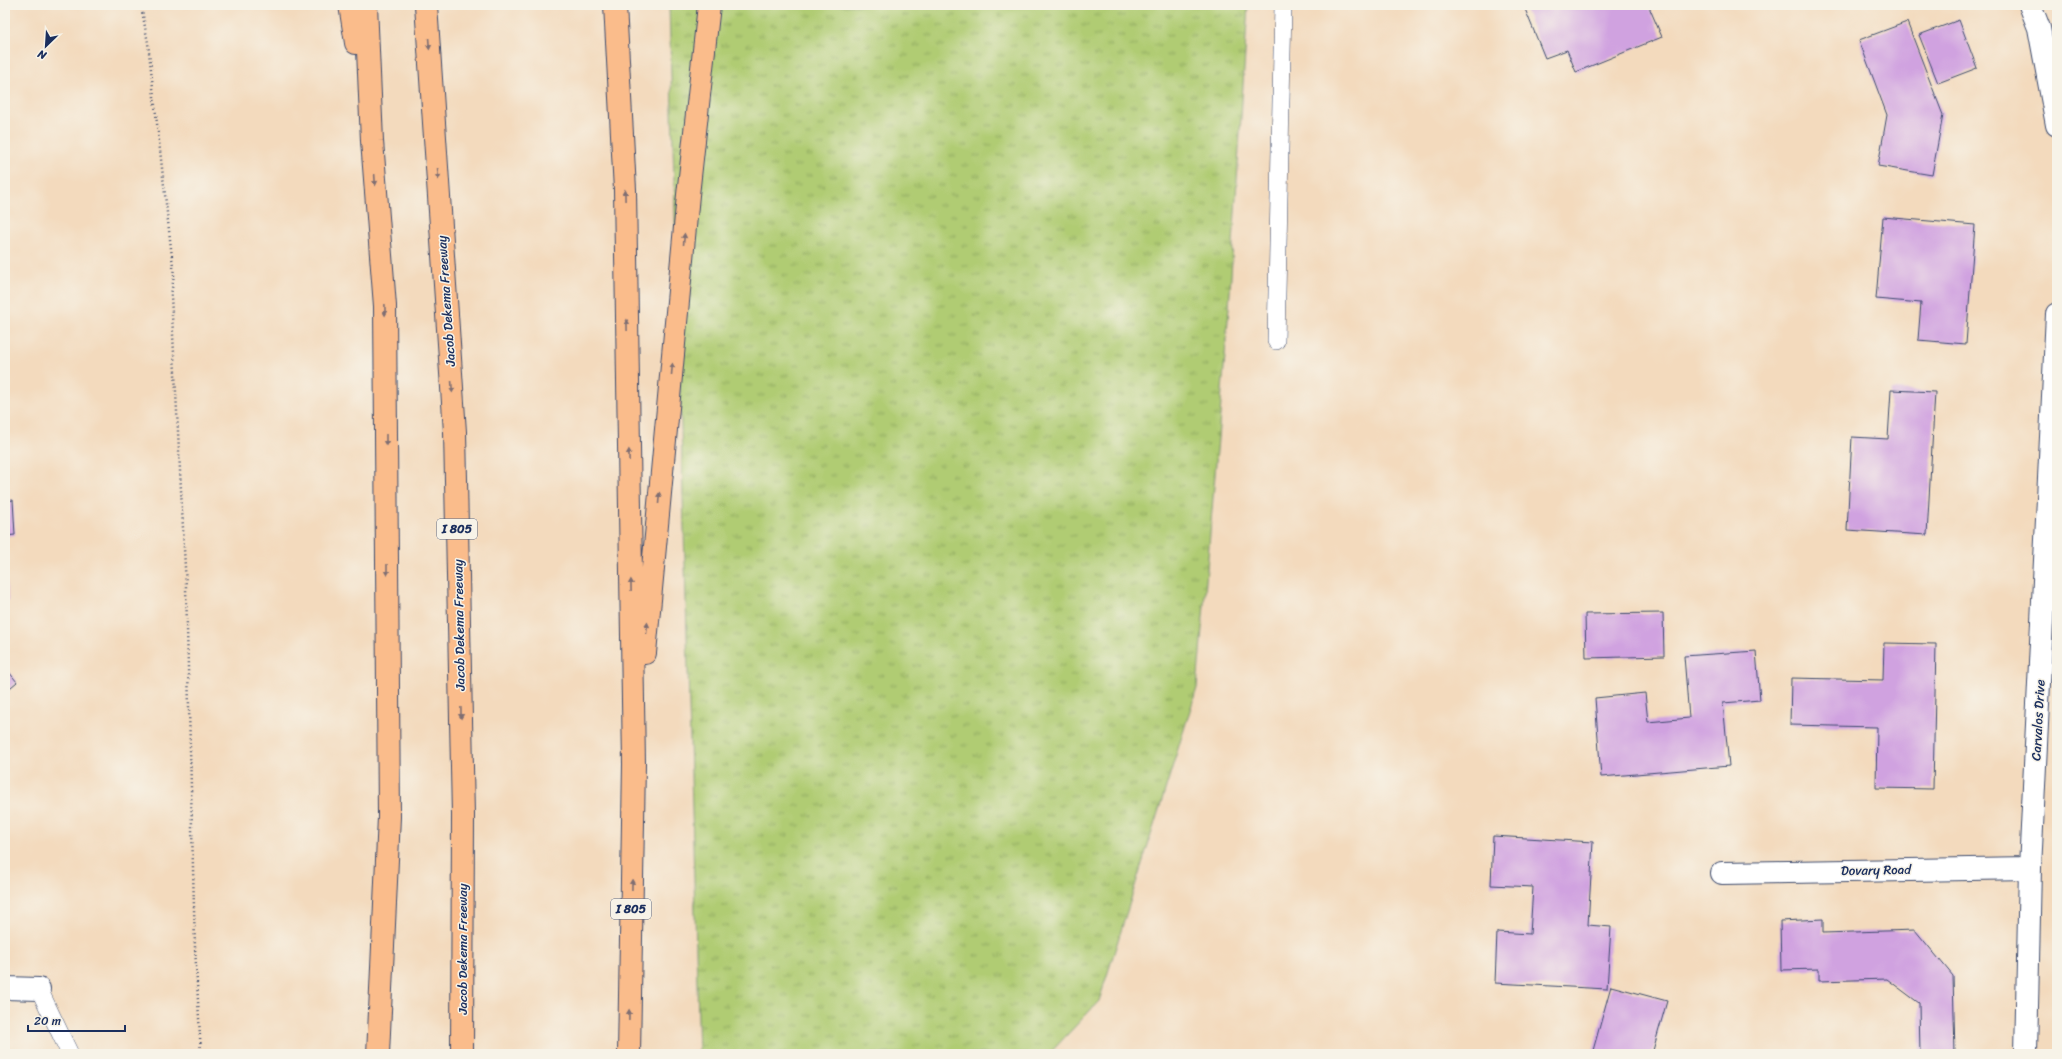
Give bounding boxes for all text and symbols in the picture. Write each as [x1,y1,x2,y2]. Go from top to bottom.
north arrow [26,26,66,66]
one-way arrow [426,38,432,51]
text: N [34,44,50,65]
one-way arrow [434,168,441,180]
one-way arrow [372,174,379,186]
one-way arrow [622,189,629,201]
one-way arrow [681,233,687,245]
street label: Jacob Dekema Freeway [430,235,462,368]
one-way arrow [382,304,388,317]
one-way arrow [624,319,631,331]
one-way arrow [668,363,675,375]
one-way arrow [448,381,455,393]
one-way arrow [383,434,389,447]
one-way arrow [626,449,633,461]
one-way arrow [656,492,663,504]
road number: I 805 [437,519,477,539]
street label: Jacob Dekema Freeway [446,559,472,692]
one-way arrow [384,564,390,577]
one-way arrow [628,578,634,591]
one-way arrow [644,622,650,634]
street label: Carvalos Drive [2024,678,2052,761]
one-way arrow [458,707,464,720]
street label: Dovary Road [1841,858,1912,882]
one-way arrow [629,878,635,891]
street label: Jacob Dekema Freeway [451,883,474,1016]
road number: I 805 [611,899,651,919]
scale bar [28,1007,125,1033]
one-way arrow [626,1008,632,1021]
text: 20 m [34,1010,61,1032]

